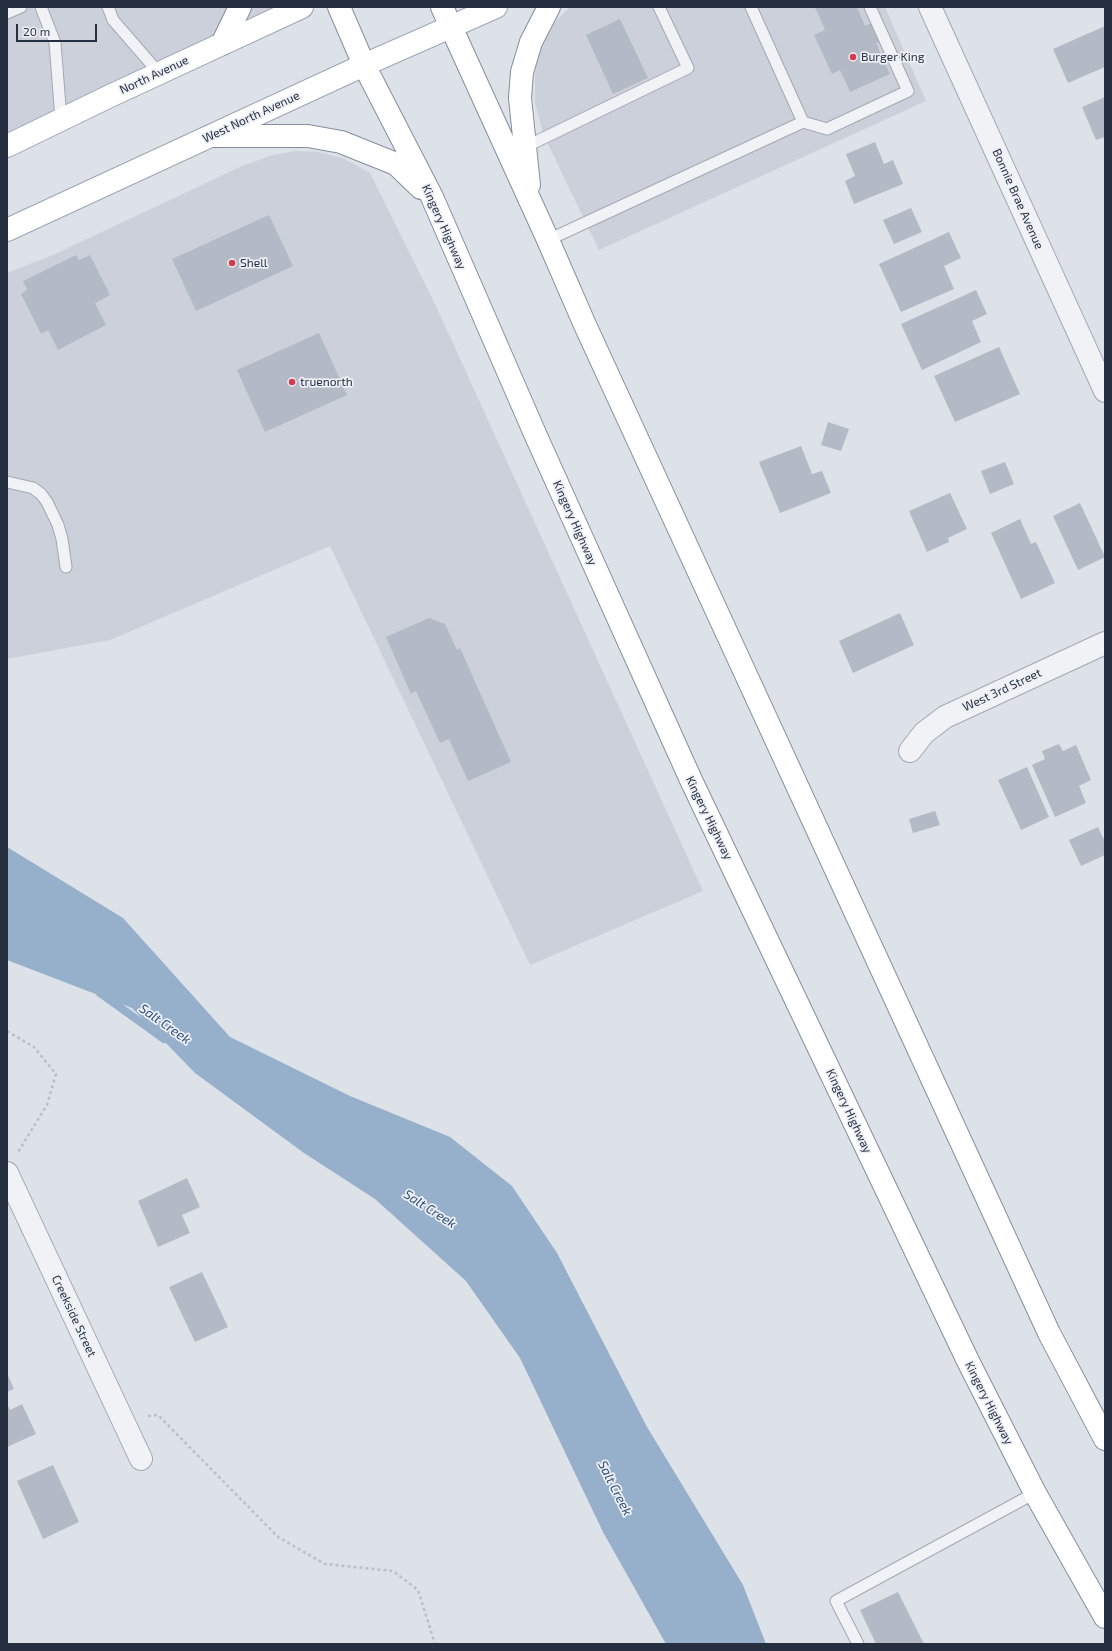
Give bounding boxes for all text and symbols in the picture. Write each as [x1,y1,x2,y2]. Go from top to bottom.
scale bar [18,16,99,42]
text: 20 m [23,24,50,38]
place label: Burger King [861,50,924,64]
marker: Burger King [848,52,858,62]
street label: North Avenue [117,53,191,97]
street label: West North Avenue [200,88,302,146]
street label: Bonnie Brae Avenue [989,147,1047,251]
street label: Kingery Highway [419,182,469,272]
place label: Shell [240,256,267,270]
marker: Shell [227,258,237,268]
place label: truenorth [300,375,353,389]
marker: truenorth [287,377,297,387]
street label: Kingery Highway [550,478,600,568]
street label: West 3rd Street [960,665,1044,715]
street label: Kingery Highway [682,774,736,862]
water label: Salt Creek [136,1001,194,1047]
street label: Kingery Highway [823,1067,875,1155]
water label: Salt Creek [401,1186,459,1232]
street label: Creekside Street [49,1273,99,1359]
street label: Kingery Highway [962,1359,1016,1447]
water label: Salt Creek [595,1458,635,1518]

